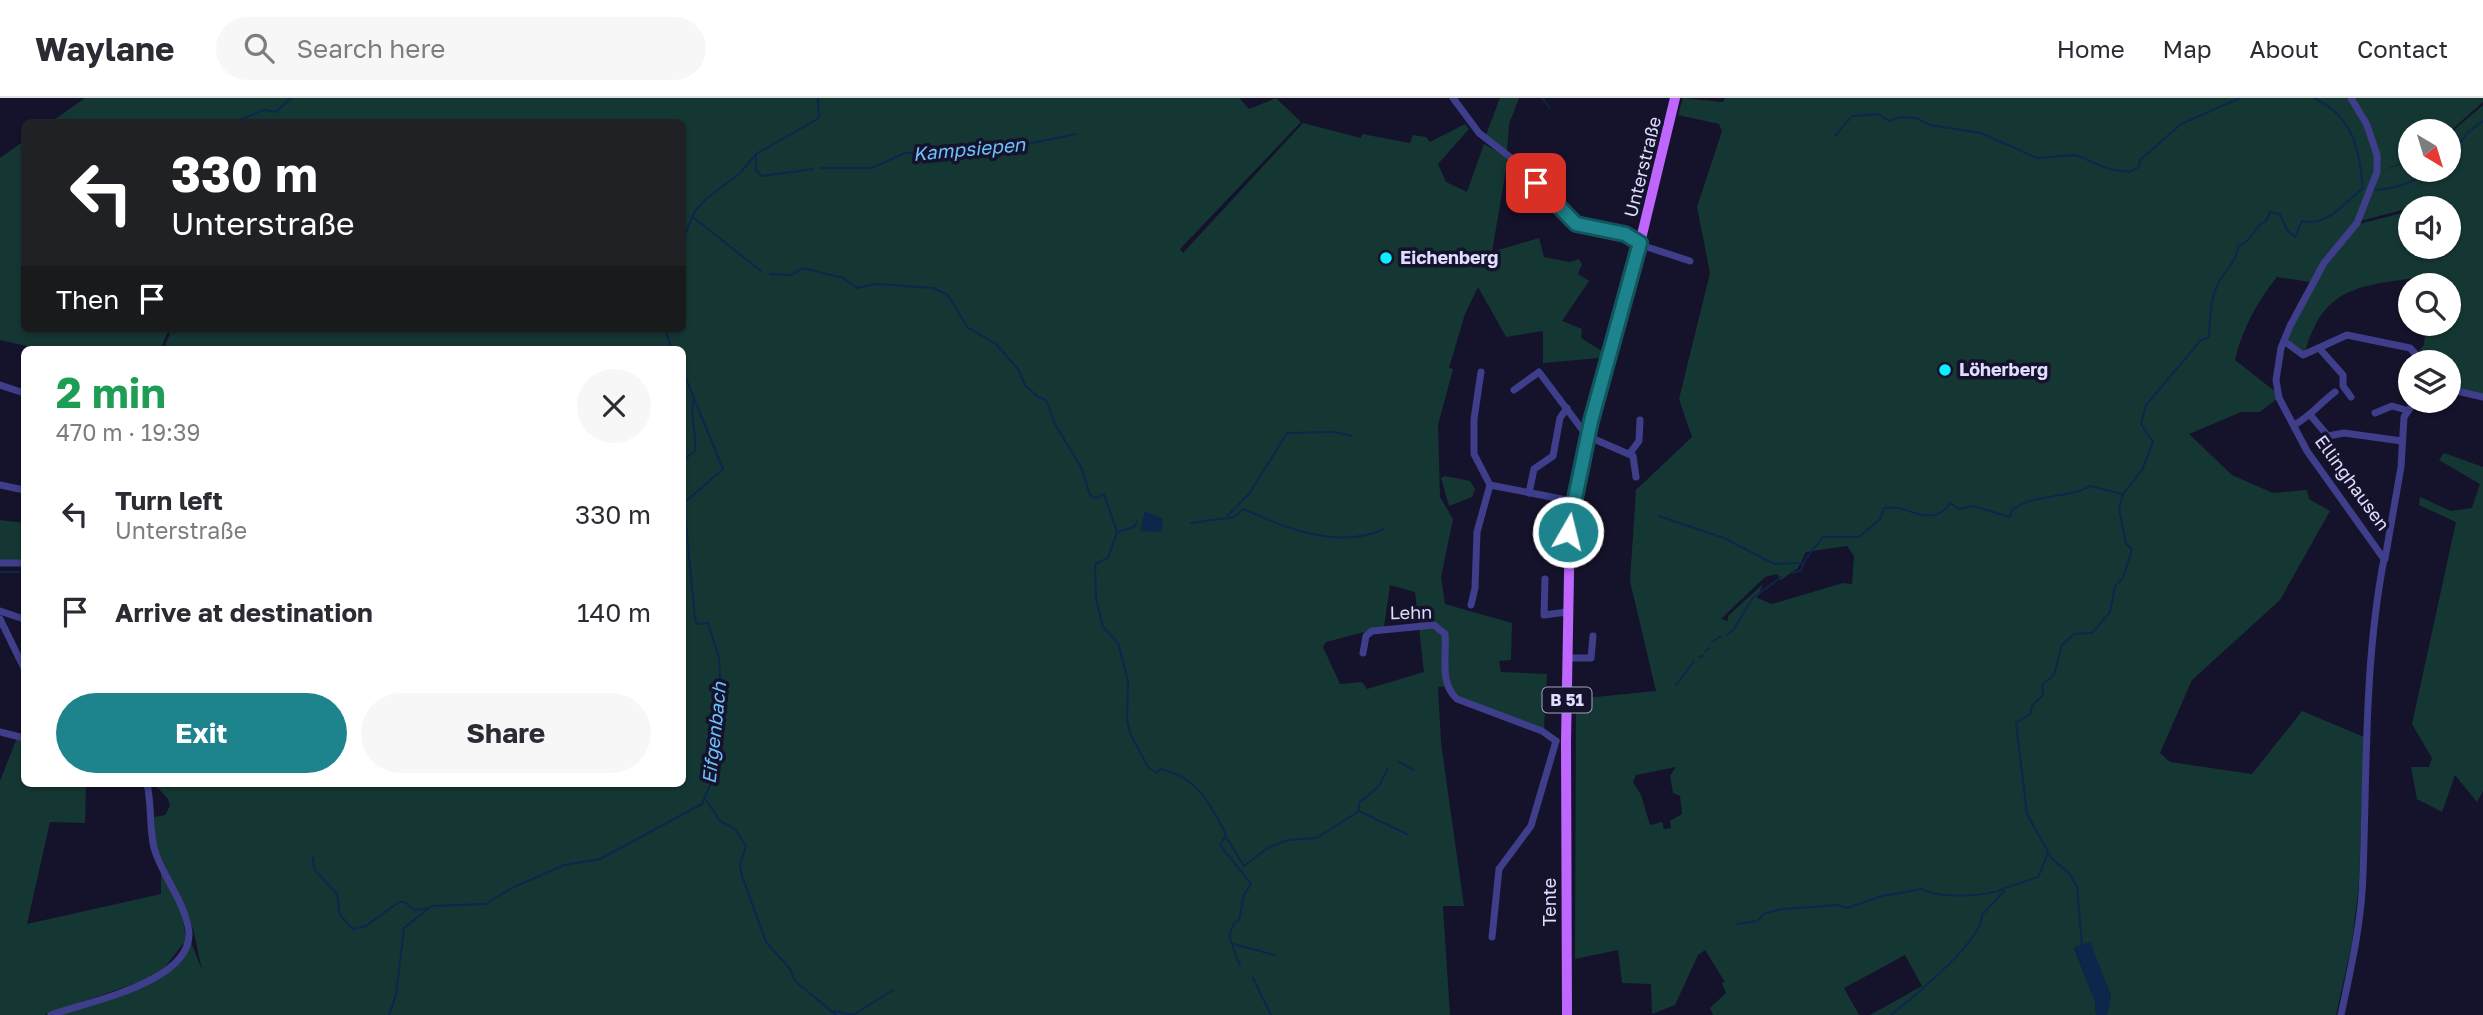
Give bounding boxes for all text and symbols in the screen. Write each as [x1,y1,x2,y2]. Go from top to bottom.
search box [216,17,706,80]
text: Waylane [35,29,174,68]
icon: search [240,29,278,67]
text: Search here [296,33,445,64]
text: Home [2057,34,2125,63]
text: Map [2163,34,2212,63]
text: About [2250,34,2319,63]
text: Contact [2357,34,2448,63]
street label: Unterstraße [1619,114,1665,220]
north arrow [2398,119,2460,182]
map controls [2398,119,2461,413]
water label: Kampsiepen [912,132,1027,165]
text: 330 m [171,144,318,203]
icon: left [56,147,147,238]
pin [1506,153,1566,213]
icon: arrive [1517,164,1555,202]
button: sound [2398,196,2461,259]
text: Unterstraße [171,204,355,242]
place label: Eichenberg [1400,246,1498,268]
marker: Eichenberg [1378,250,1394,266]
button: search [2398,273,2461,336]
icon: arrive [133,280,171,318]
text: Then [56,284,119,315]
button: layers [2398,350,2461,413]
place label: Löherberg [1959,358,2048,380]
marker: Löherberg [1937,362,1953,378]
text: 2 min [56,367,166,417]
button: close [577,369,651,443]
text: 470 m · 19:39 [56,418,200,446]
street label: Ellinghausen [2311,430,2395,534]
text: Turn left [115,485,223,516]
icon: left [56,495,94,533]
position arrow [1531,495,1605,569]
text: 330 m [575,499,651,530]
text: Unterstraße [115,516,247,544]
icon: arrive [56,593,94,631]
text: Arrive at destination [115,597,373,628]
text: 140 m [577,597,651,628]
street label: Lehn [1389,601,1433,623]
water label: Eifgenbach [697,680,730,785]
road number: B 51 [1542,688,1592,712]
button: Exit [56,693,347,773]
button: Share [361,693,651,773]
street label: Tente [1538,878,1560,926]

